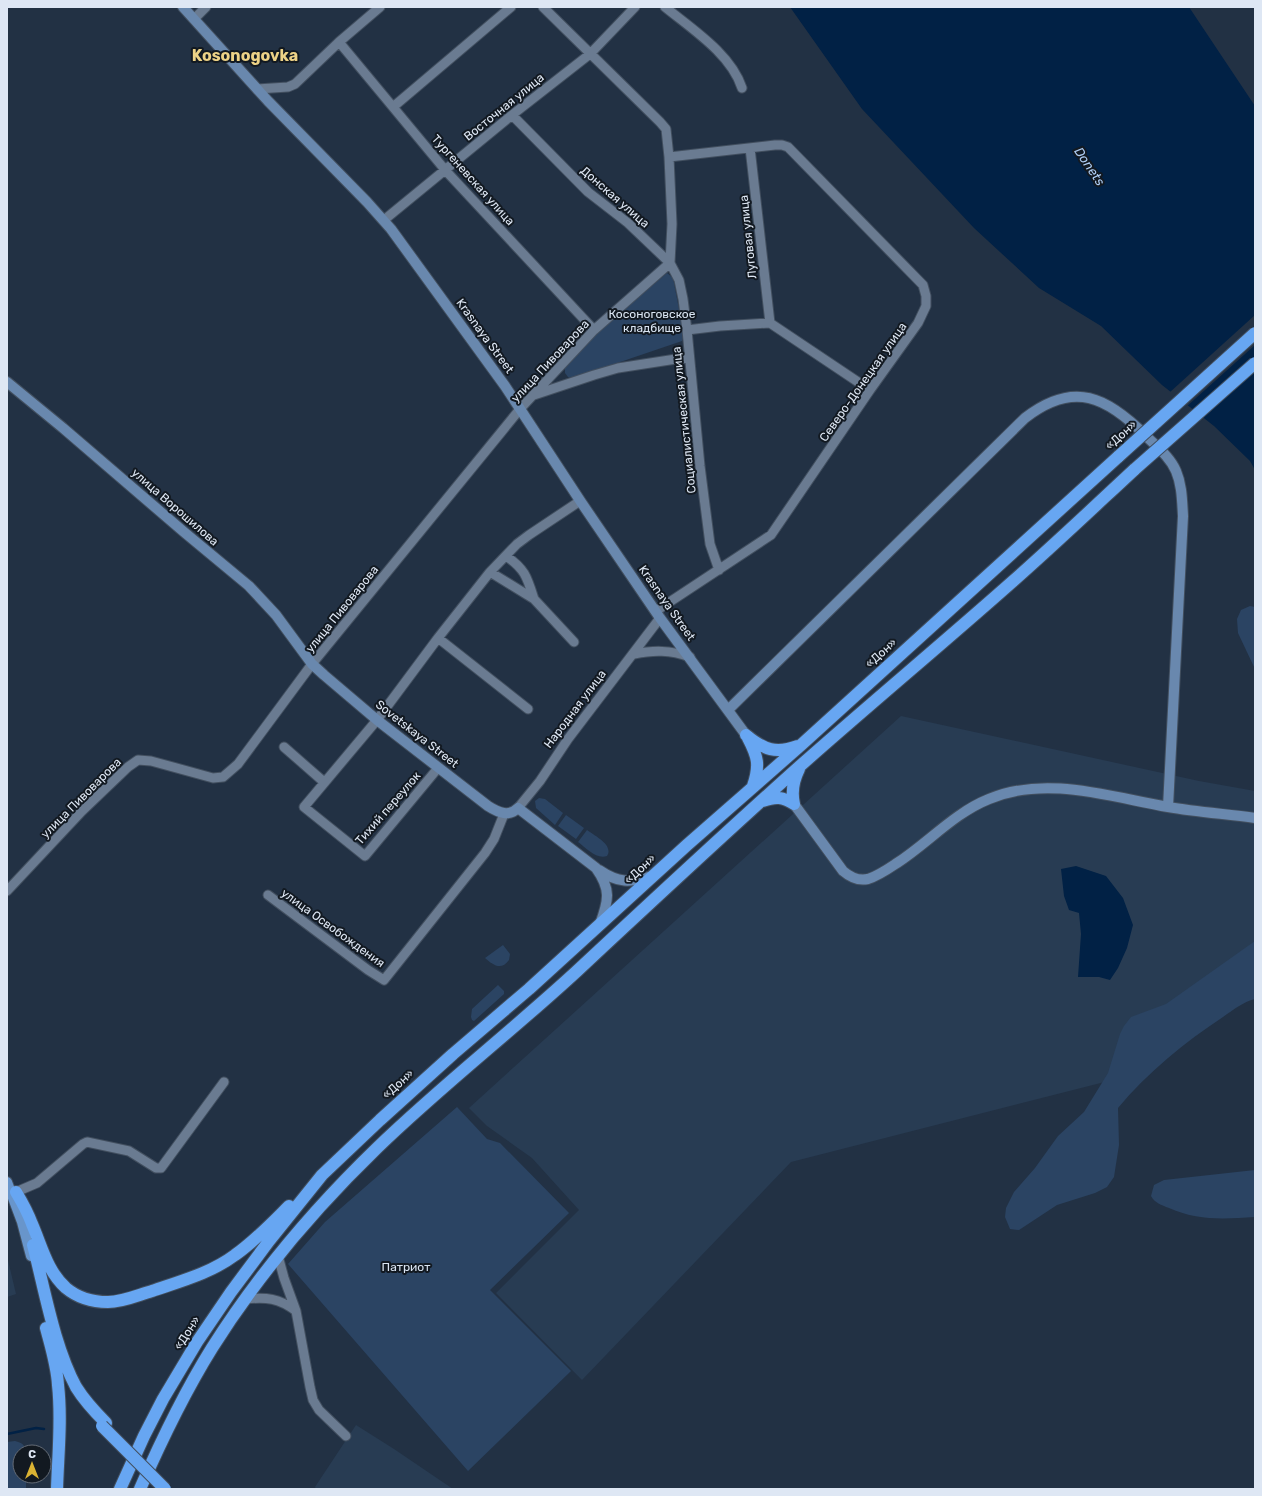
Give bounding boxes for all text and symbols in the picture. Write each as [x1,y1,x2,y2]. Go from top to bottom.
district label: Kosonogovka [192,46,298,65]
street label: Восточная улица [461,70,547,144]
street label: Тургеневская улица [429,132,517,228]
water label: Donets [1071,144,1108,189]
street label: Донская улица [578,163,652,231]
street label: Луговая улица [737,194,759,280]
street label: Krasnaya Street [453,296,517,376]
park label: Косоноговское кладбище [609,307,696,335]
street label: улица Пивоварова [508,317,592,405]
street label: Северо-Донецкая улица [817,320,909,444]
street label: Социалистическая улица [669,346,699,494]
street label: «Дон» [1102,417,1140,453]
street label: улица Ворошилова [129,466,221,548]
street label: улица Пивоварова [303,563,381,655]
street label: Krasnaya Street [636,563,698,644]
street label: «Дон» [862,635,900,671]
street label: Народная улица [541,667,609,751]
street label: Sovetskaya Street [373,697,461,771]
street label: улица Пивоварова [38,755,124,841]
street label: Тихий переулок [352,768,424,847]
street label: «Дон» [622,851,658,887]
street label: улица Освобождения [279,886,387,970]
street label: «Дон» [379,1066,417,1102]
park label: Патриот [382,1260,430,1274]
street label: «Дон» [171,1314,203,1352]
north arrow [12,1444,52,1484]
text: С [28,1448,36,1461]

